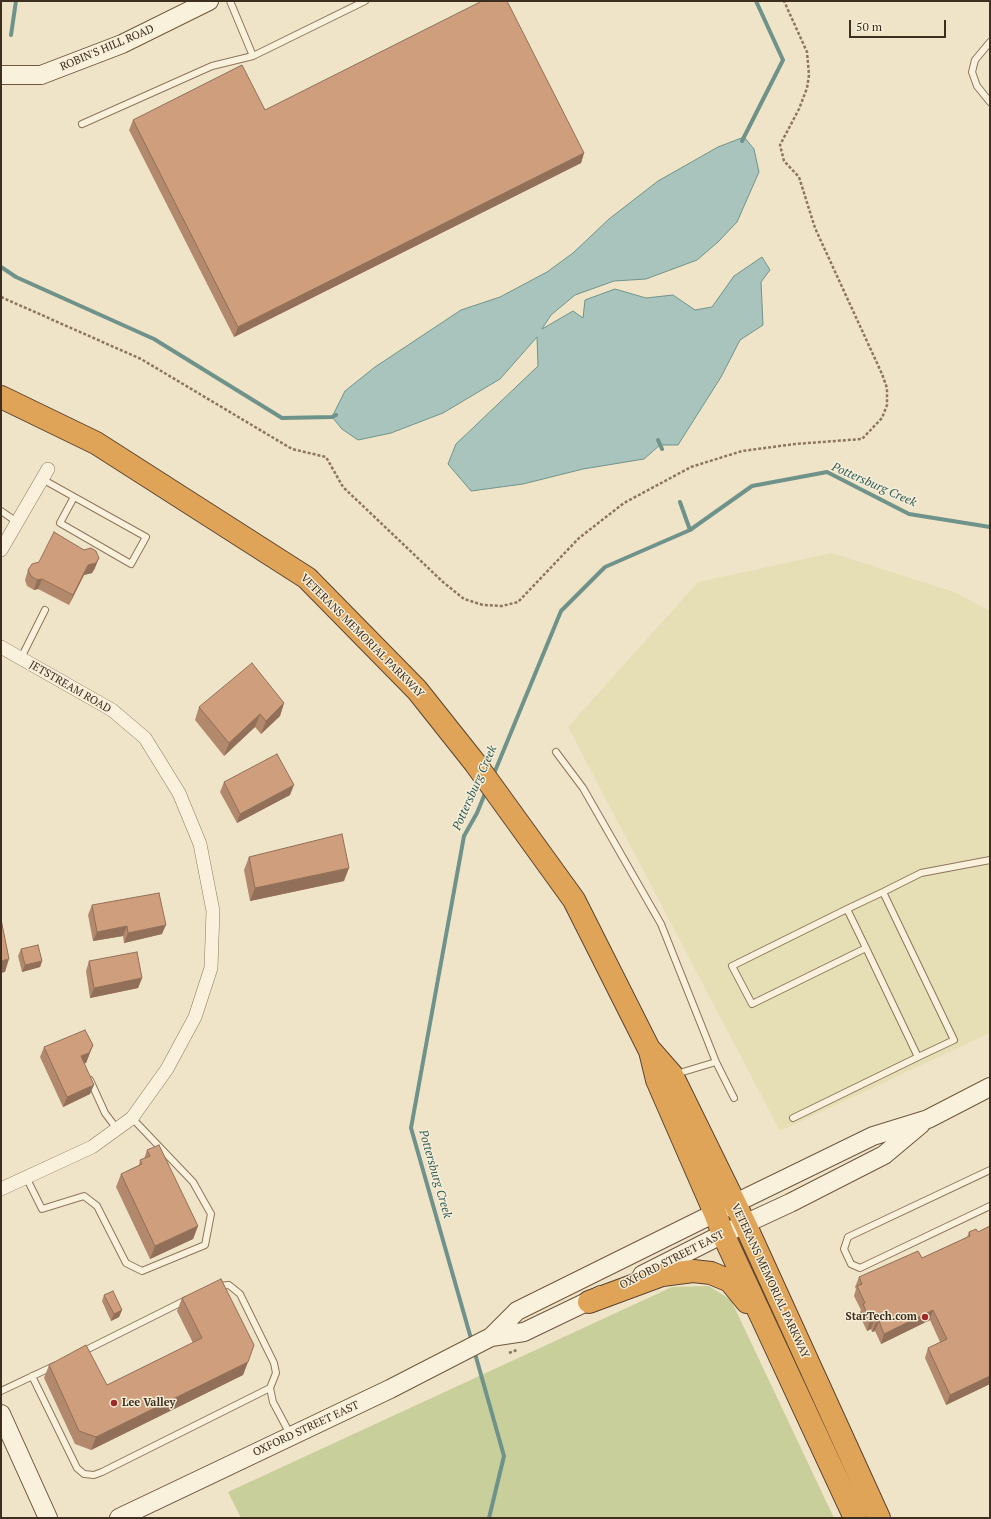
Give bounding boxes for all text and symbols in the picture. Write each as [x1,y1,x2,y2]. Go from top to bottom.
scale bar [851,12,948,38]
text: 50 m [856,19,882,34]
street label: ROBIN'S HILL ROAD [58,22,156,74]
water label: Pottersburg Creek [829,460,919,510]
street label: VETERANS MEMORIAL PARKWAY [298,572,426,700]
street label: JETSTREAM ROAD [27,658,113,716]
water label: Pottersburg Creek [450,743,500,833]
water label: Pottersburg Creek [415,1128,455,1220]
street label: VETERANS MEMORIAL PARKWAY [728,1202,812,1360]
street label: OXFORD STREET EAST [618,1228,726,1292]
place label: StarTech.com [845,1310,917,1324]
marker: StarTech.com [920,1312,930,1322]
place label: Lee Valley [122,1396,175,1410]
marker: Lee Valley [109,1398,119,1408]
street label: OXFORD STREET EAST [251,1399,361,1459]

